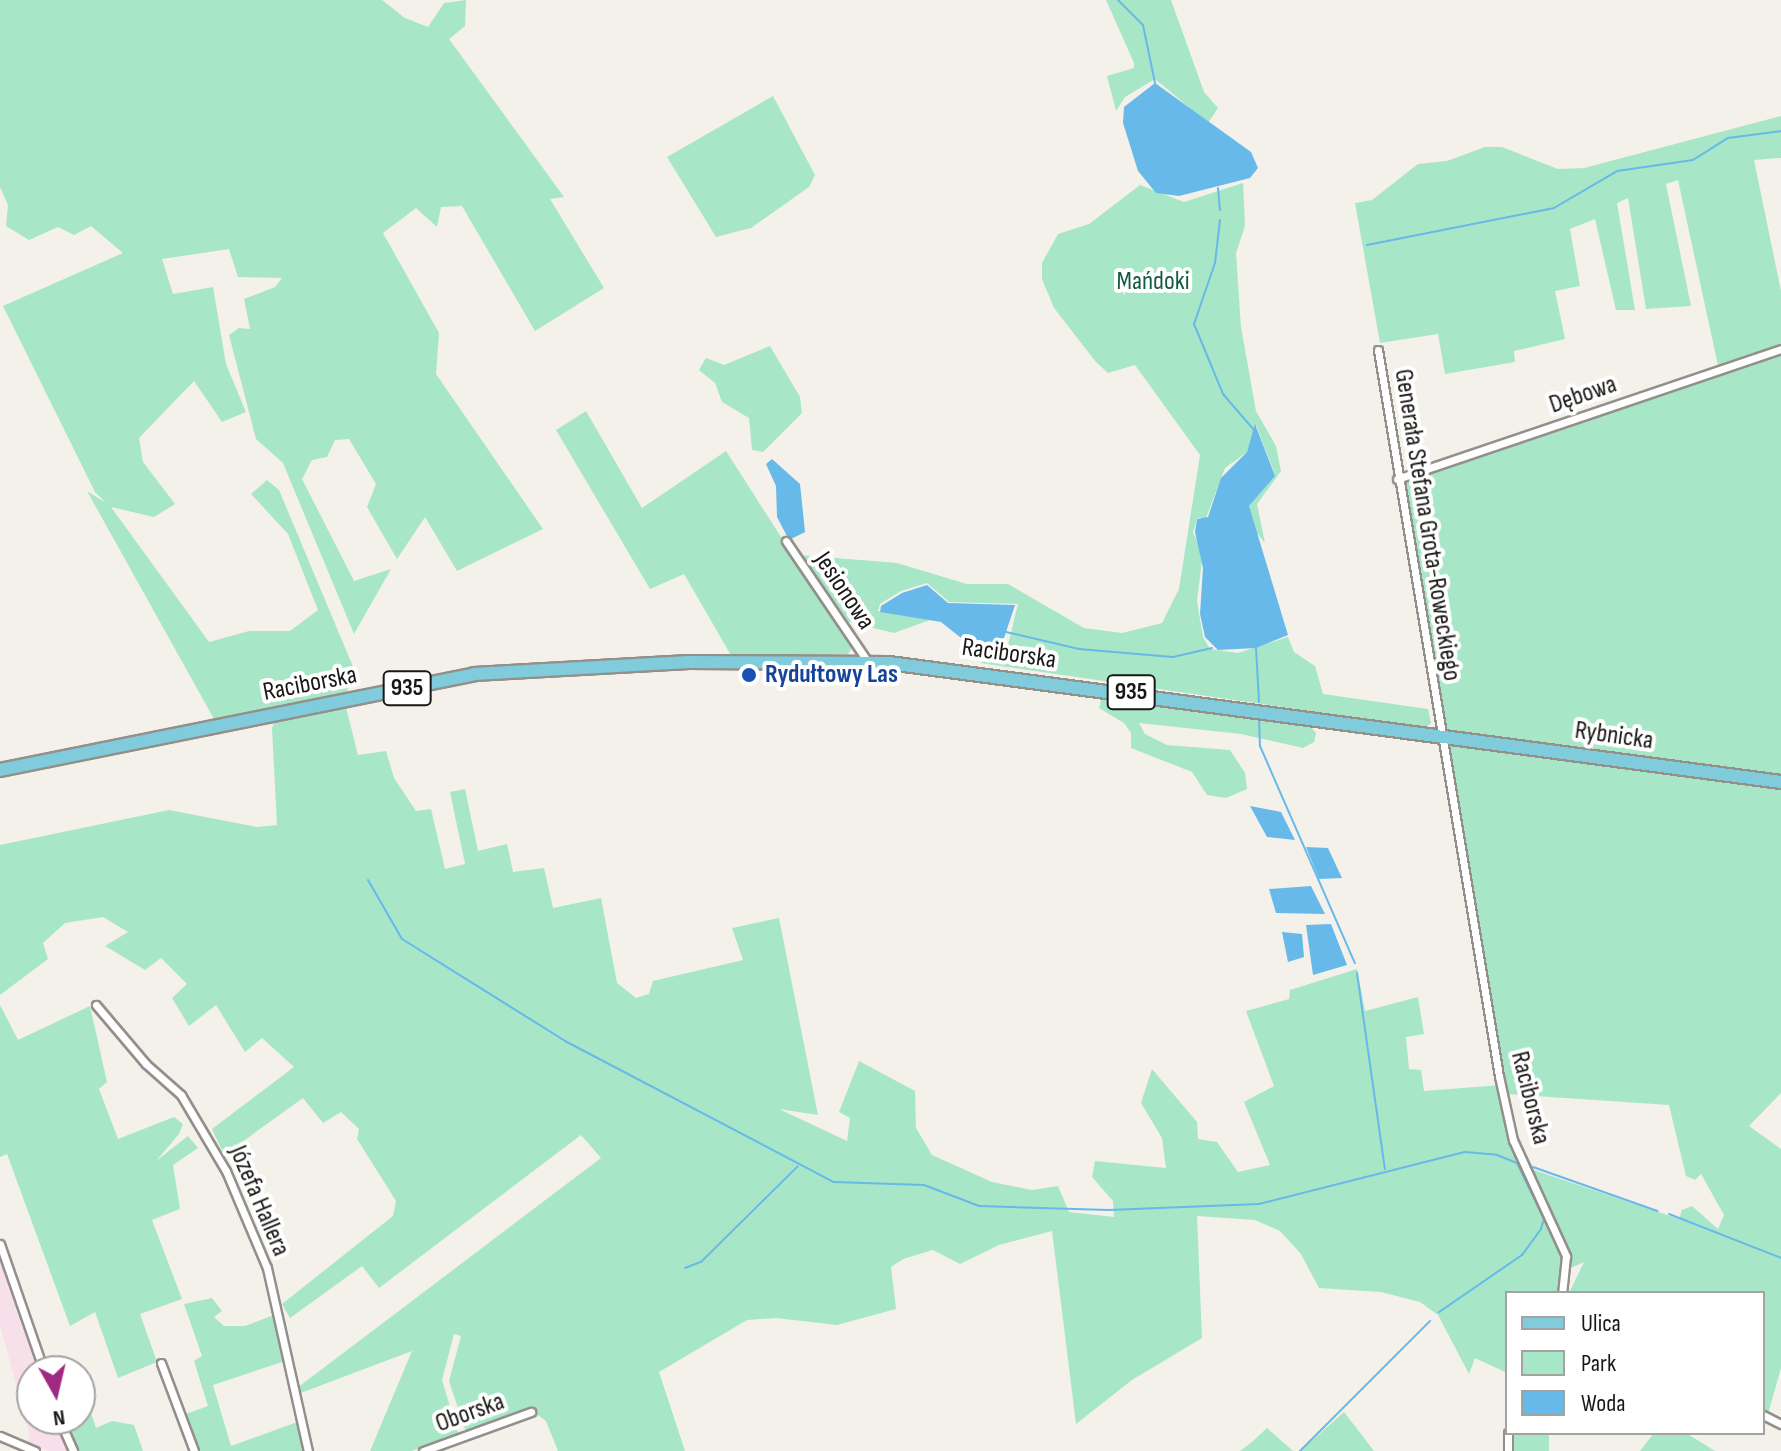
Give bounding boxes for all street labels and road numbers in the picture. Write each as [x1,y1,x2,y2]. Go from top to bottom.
street label: Generała Stefana Grota-Roweckiego [1387,367,1467,683]
street label: Dębowa [1545,369,1621,421]
street label: Jesionowa [807,546,881,636]
street label: Raciborska [960,632,1058,676]
street label: Raciborska [260,660,360,708]
road number: 935 [381,668,433,708]
road number: 935 [1105,672,1157,712]
street label: Rybnicka [1573,715,1655,757]
street label: Raciborska [1503,1048,1557,1148]
street label: Józefa Hallera [222,1141,296,1261]
street label: Oborska [431,1386,509,1440]

